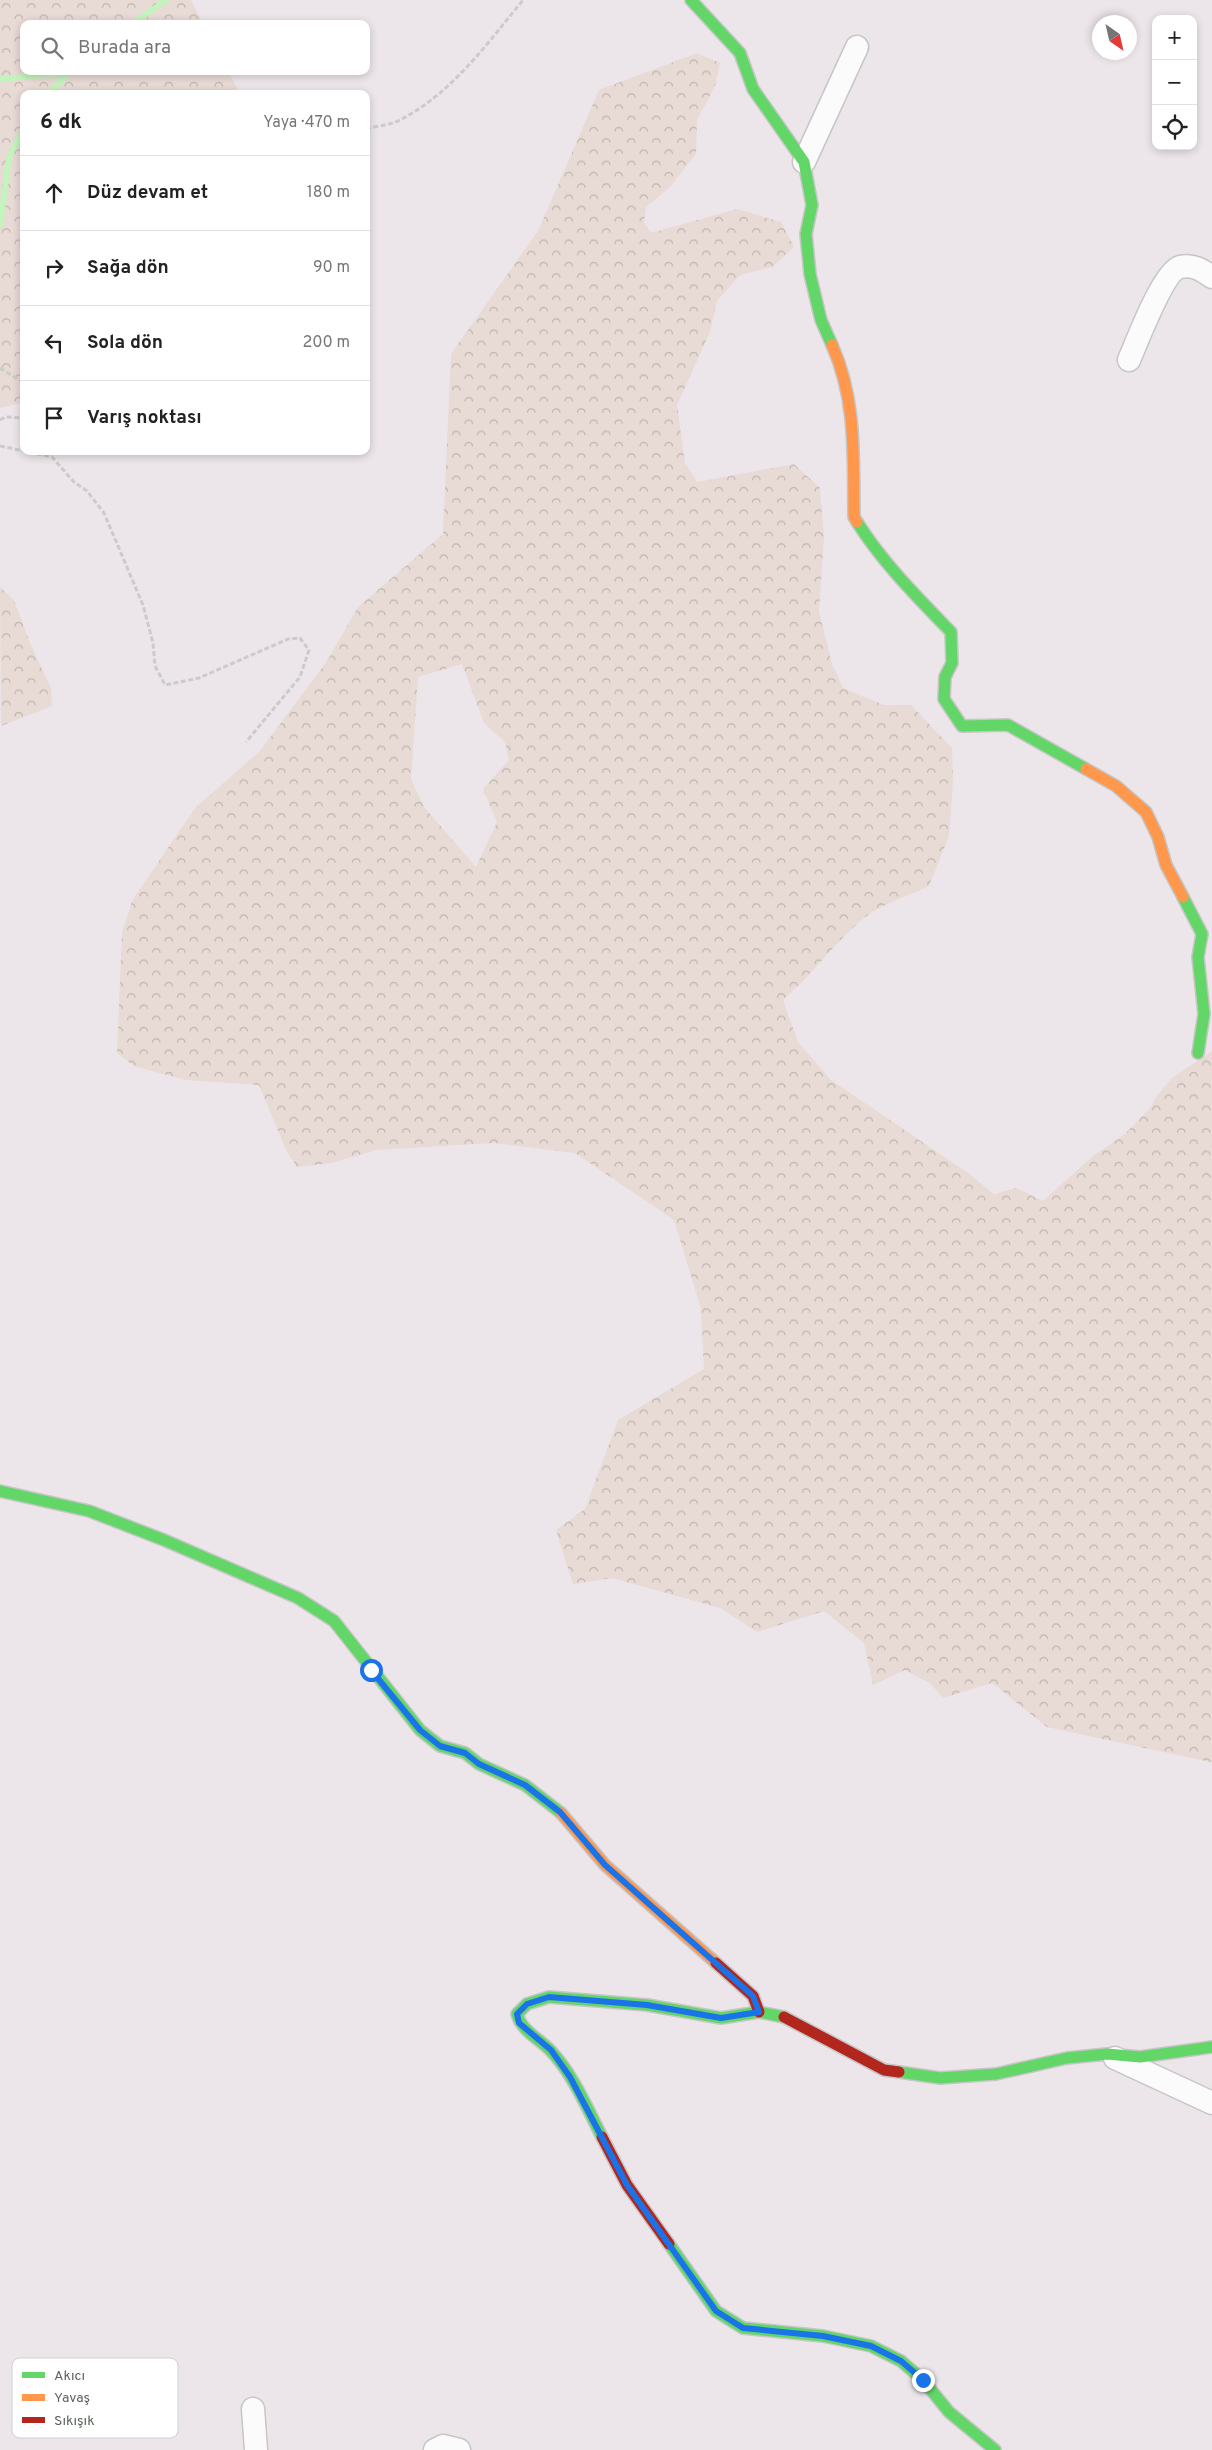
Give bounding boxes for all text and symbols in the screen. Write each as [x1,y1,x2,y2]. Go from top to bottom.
north arrow [1092,15,1137,60]
map controls [1152,15,1197,150]
button: + [1152,15,1197,60]
search box [20,20,370,75]
icon: search [38,34,66,62]
text: Burada ara [78,36,171,60]
button: − [1152,60,1197,105]
button: locate [1152,105,1197,150]
text: 6 dk [40,109,82,136]
text: Yaya · 470 m [263,113,350,133]
icon: ahead [40,179,68,207]
text: Düz devam et [87,181,208,205]
text: 180 m [307,183,350,203]
icon: right [40,254,68,282]
text: Sağa dön [87,256,169,280]
text: 90 m [313,258,350,278]
icon: left [40,329,68,357]
text: Sola dön [87,331,163,355]
text: 200 m [302,333,350,353]
icon: arrive [40,404,68,432]
text: Varış noktası [87,406,202,430]
route start [360,1659,383,1682]
legend [12,2358,178,2438]
text: Akıcı [54,2368,85,2385]
route end [912,2369,935,2392]
text: Yavaş [54,2390,90,2407]
text: Sıkışık [54,2413,95,2430]

